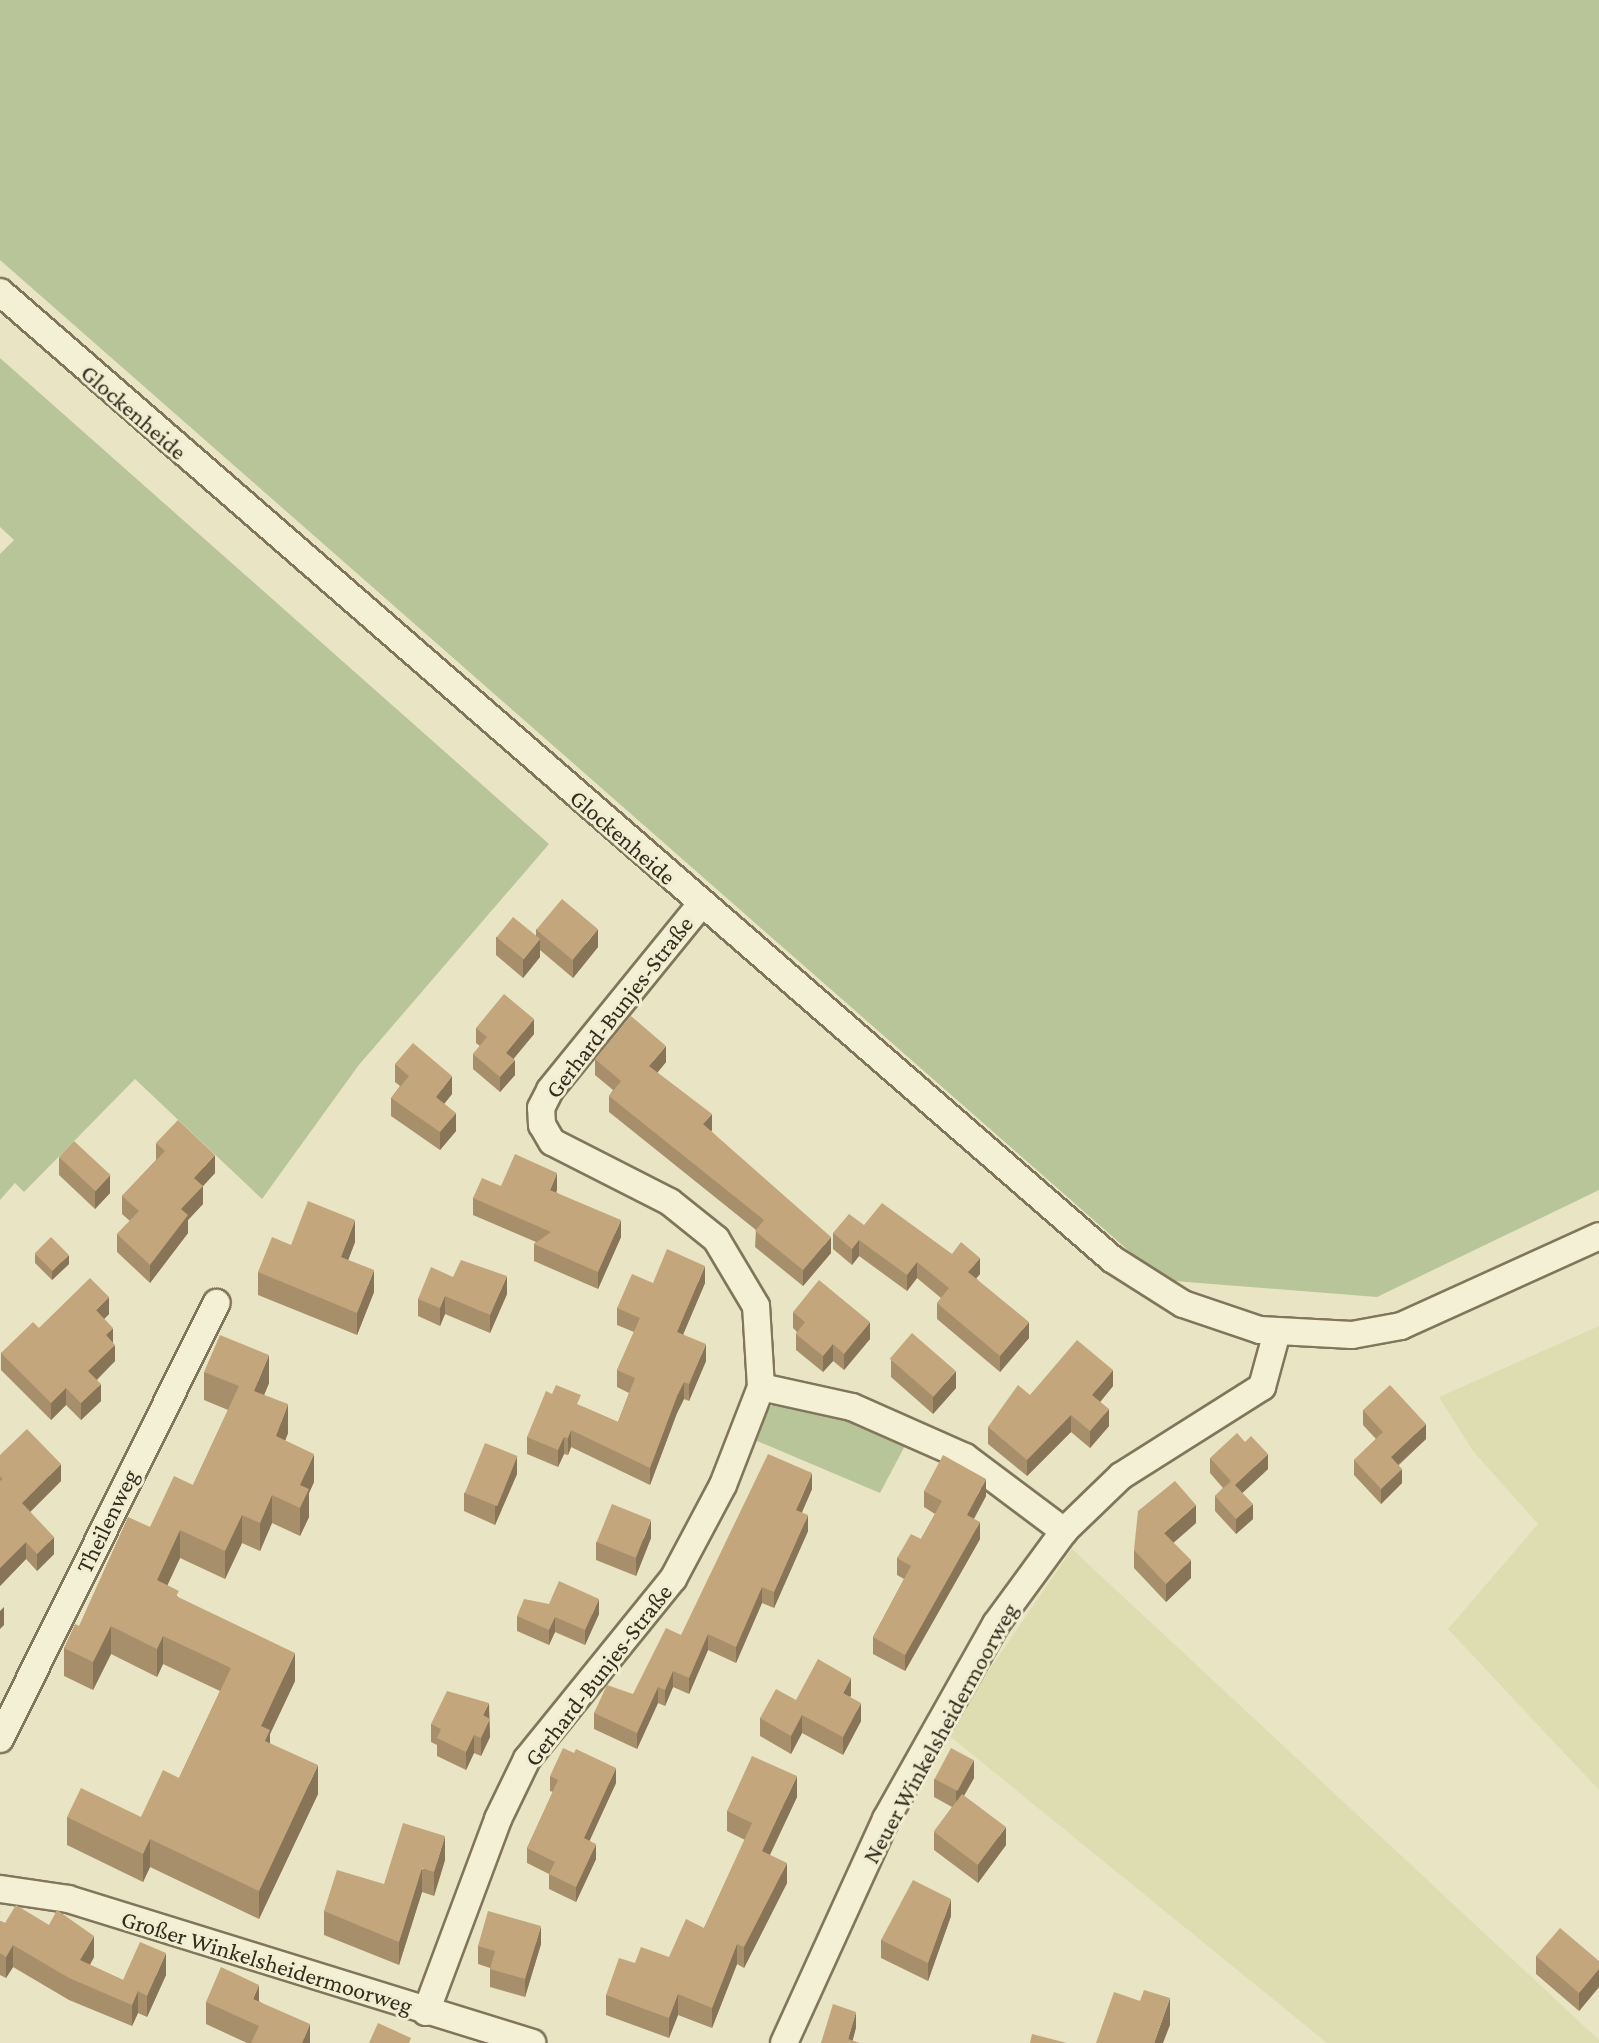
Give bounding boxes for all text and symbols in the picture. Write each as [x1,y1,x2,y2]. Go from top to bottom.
street label: Glockenheide [75,358,193,466]
street label: Glockenheide [564,783,682,891]
street label: Gerhard-Bunjes-Straße [539,910,699,1104]
street label: Theilenweg [69,1464,145,1578]
street label: Gerhard-Bunjes-Straße [518,1578,678,1772]
street label: Neuer Winkelsheidermoorweg [856,1598,1024,1868]
street label: Großer Winkelsheidermoorweg [118,1904,416,2020]

